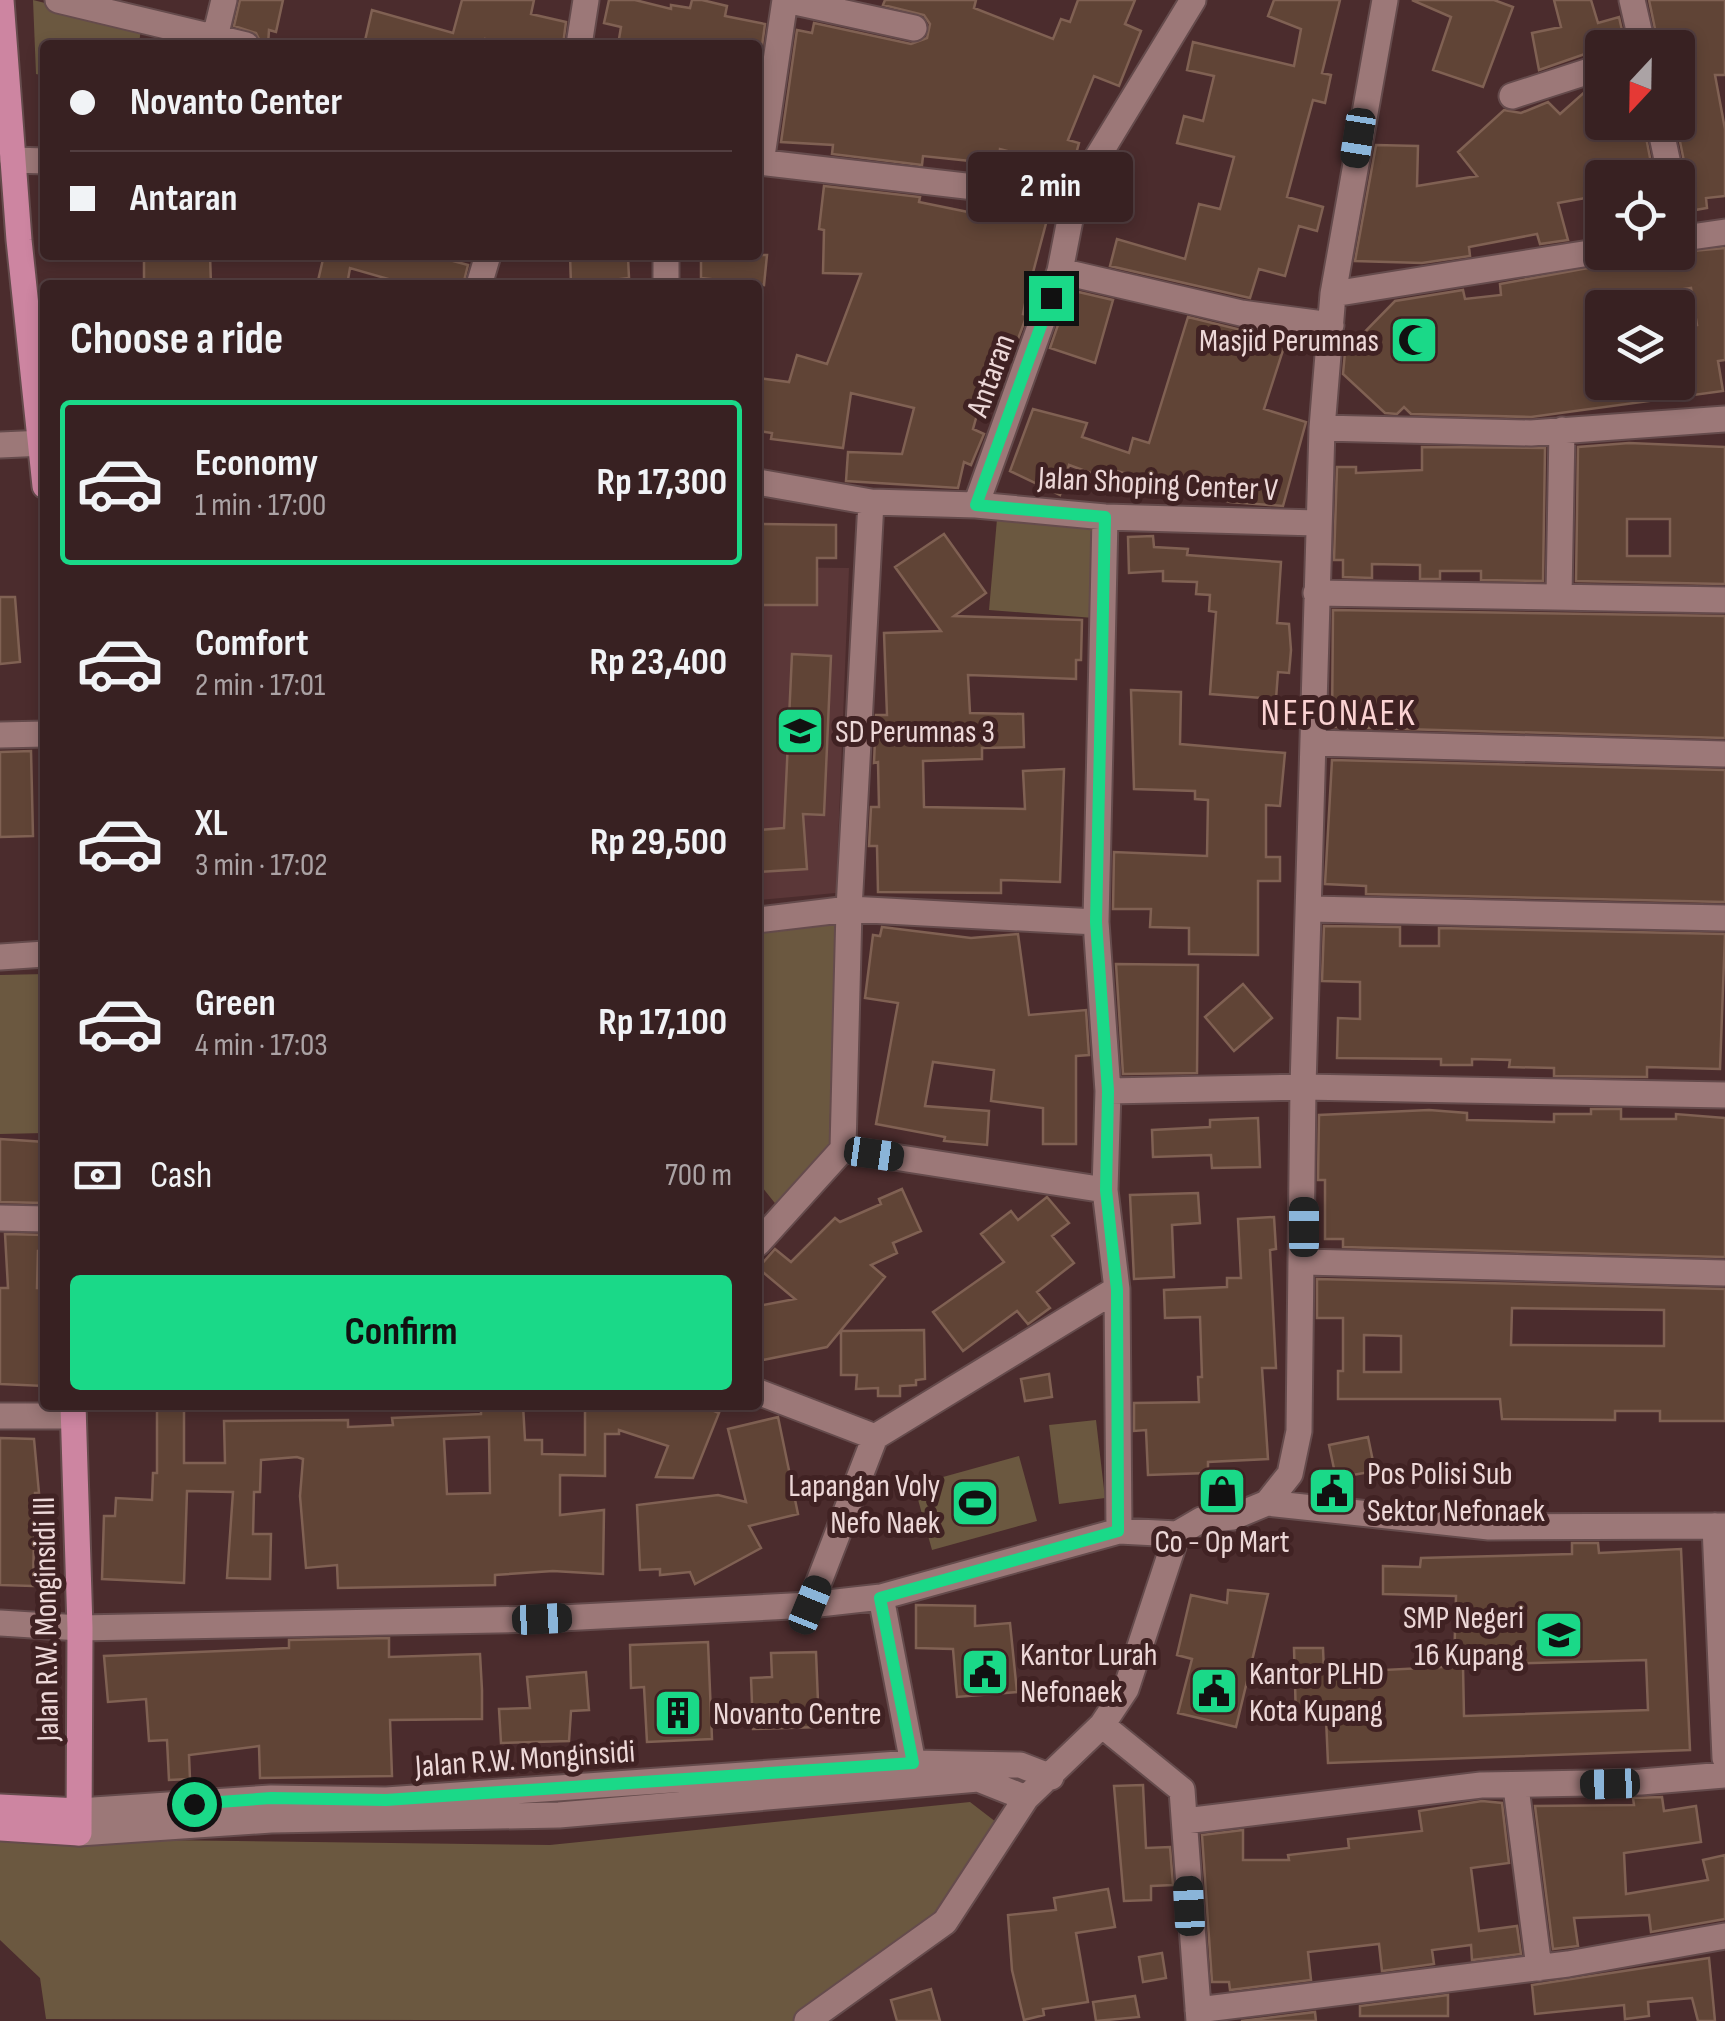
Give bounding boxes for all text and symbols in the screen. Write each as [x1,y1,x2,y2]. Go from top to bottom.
north arrow [1585,30,1695,140]
map controls [1585,30,1695,400]
text: Novanto Center [130,80,342,125]
car [1338,106,1378,170]
callout: 2 min [968,153,1134,223]
button: locate [1585,160,1695,270]
text: 2 min [1020,167,1081,206]
text: Antaran [130,176,237,221]
route end [1029,276,1074,321]
button: layers [1585,290,1695,400]
text: Choose a ride [70,312,283,367]
mosque icon: Masjid Perumnas [1388,314,1440,366]
place label: Masjid Perumnas [1199,322,1379,361]
street label: Antaran [958,329,1024,423]
icon: car [75,438,165,528]
text: Economy [195,441,318,486]
street label: Jalan Shoping Center V [1036,459,1280,510]
text: Rp 17,300 [596,460,727,505]
text: 1 min · 17:00 [195,486,326,525]
icon: car [75,618,165,708]
text: Comfort [195,621,309,666]
text: Rp 23,400 [590,640,727,685]
text: 2 min · 17:01 [195,666,325,705]
district label: NEFONAEK [1261,691,1417,736]
school or university icon: SD Perumnas 3 [774,705,826,757]
place label: SD Perumnas 3 [835,713,995,752]
icon: car [75,798,165,888]
text: XL [195,801,228,846]
text: Rp 29,500 [590,820,727,865]
text: 3 min · 17:02 [195,846,327,885]
icon: car [75,978,165,1068]
text: Green [195,981,276,1026]
text: Rp 17,100 [598,1000,727,1045]
text: 4 min · 17:03 [195,1026,328,1065]
car [842,1135,906,1173]
icon: cash [70,1148,125,1203]
text: Cash [150,1153,212,1198]
text: 700 m [665,1156,732,1195]
car [1289,1197,1319,1257]
button: Confirm [70,1275,732,1390]
place label: Pos Polisi Sub Sektor Nefonaek [1367,1455,1545,1531]
shop icon: Co - Op Mart [1196,1465,1248,1517]
public building icon: Pos Polisi Sub Sektor Nefonaek [1306,1465,1358,1517]
place label: Lapangan Voly Nefo Naek [788,1467,940,1543]
sports icon: Lapangan Voly Nefo Naek [949,1477,1001,1529]
street label: Jalan R.W. Monginsidi III [25,1496,68,1743]
place label: Co - Op Mart [1154,1523,1290,1562]
car [785,1572,835,1638]
place label: SMP Negeri 16 Kupang [1403,1599,1524,1675]
car [511,1602,573,1636]
school or university icon: SMP Negeri 16 Kupang [1533,1609,1585,1661]
place label: Kantor Lurah Nefonaek [1020,1636,1158,1712]
public building icon: Kantor Lurah Nefonaek [959,1646,1011,1698]
place label: Kantor PLHD Kota Kupang [1249,1655,1384,1731]
public building icon: Kantor PLHD Kota Kupang [1188,1665,1240,1717]
building icon: Novanto Centre [652,1687,704,1739]
place label: Novanto Centre [713,1695,882,1734]
street label: Jalan R.W. Monginsidi [413,1732,636,1787]
car [1579,1768,1641,1800]
route start [172,1782,217,1827]
car [1172,1875,1206,1937]

